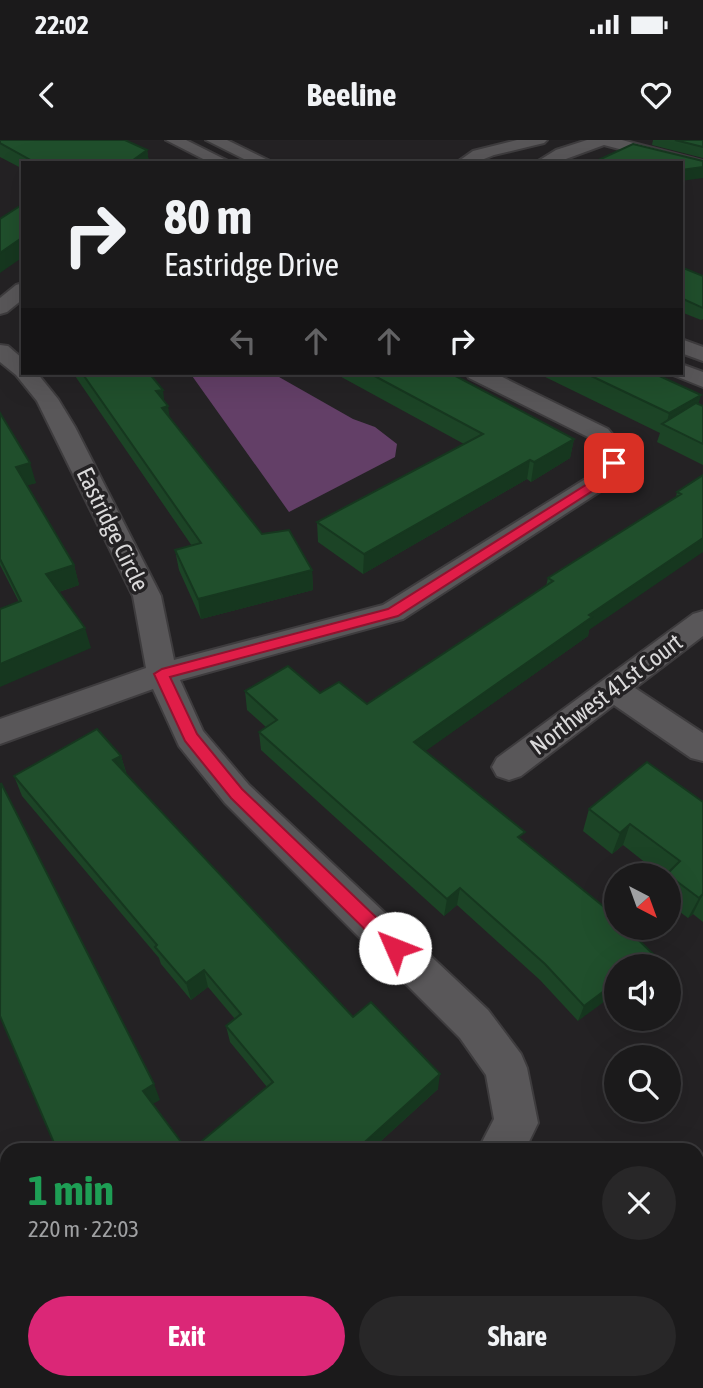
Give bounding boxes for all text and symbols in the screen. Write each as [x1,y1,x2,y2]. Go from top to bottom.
text: 22:02 [35,10,89,40]
icon: back [28,76,66,114]
text: Beeline [307,76,396,113]
icon: heart [637,76,675,114]
text: 80 m [164,188,252,244]
icon: right [49,189,140,280]
text: Eastridge Drive [164,246,339,283]
icon: left [224,322,262,360]
icon: ahead [297,322,335,360]
icon: ahead [370,322,408,360]
icon: right [443,322,481,360]
pin [584,433,644,493]
icon: arrive [595,444,633,482]
street label: Eastridge Circle [71,463,155,595]
street label: Northwest 41st Court [525,628,687,760]
north arrow [604,863,681,940]
map controls [604,863,681,1122]
position arrow [358,911,432,985]
button: sound [604,954,681,1031]
button: search [604,1045,681,1122]
text: 1 min [28,1166,114,1214]
button: close [602,1166,676,1240]
text: 220 m · 22:03 [28,1216,139,1242]
button: Exit [28,1296,345,1376]
button: Share [359,1296,676,1376]

